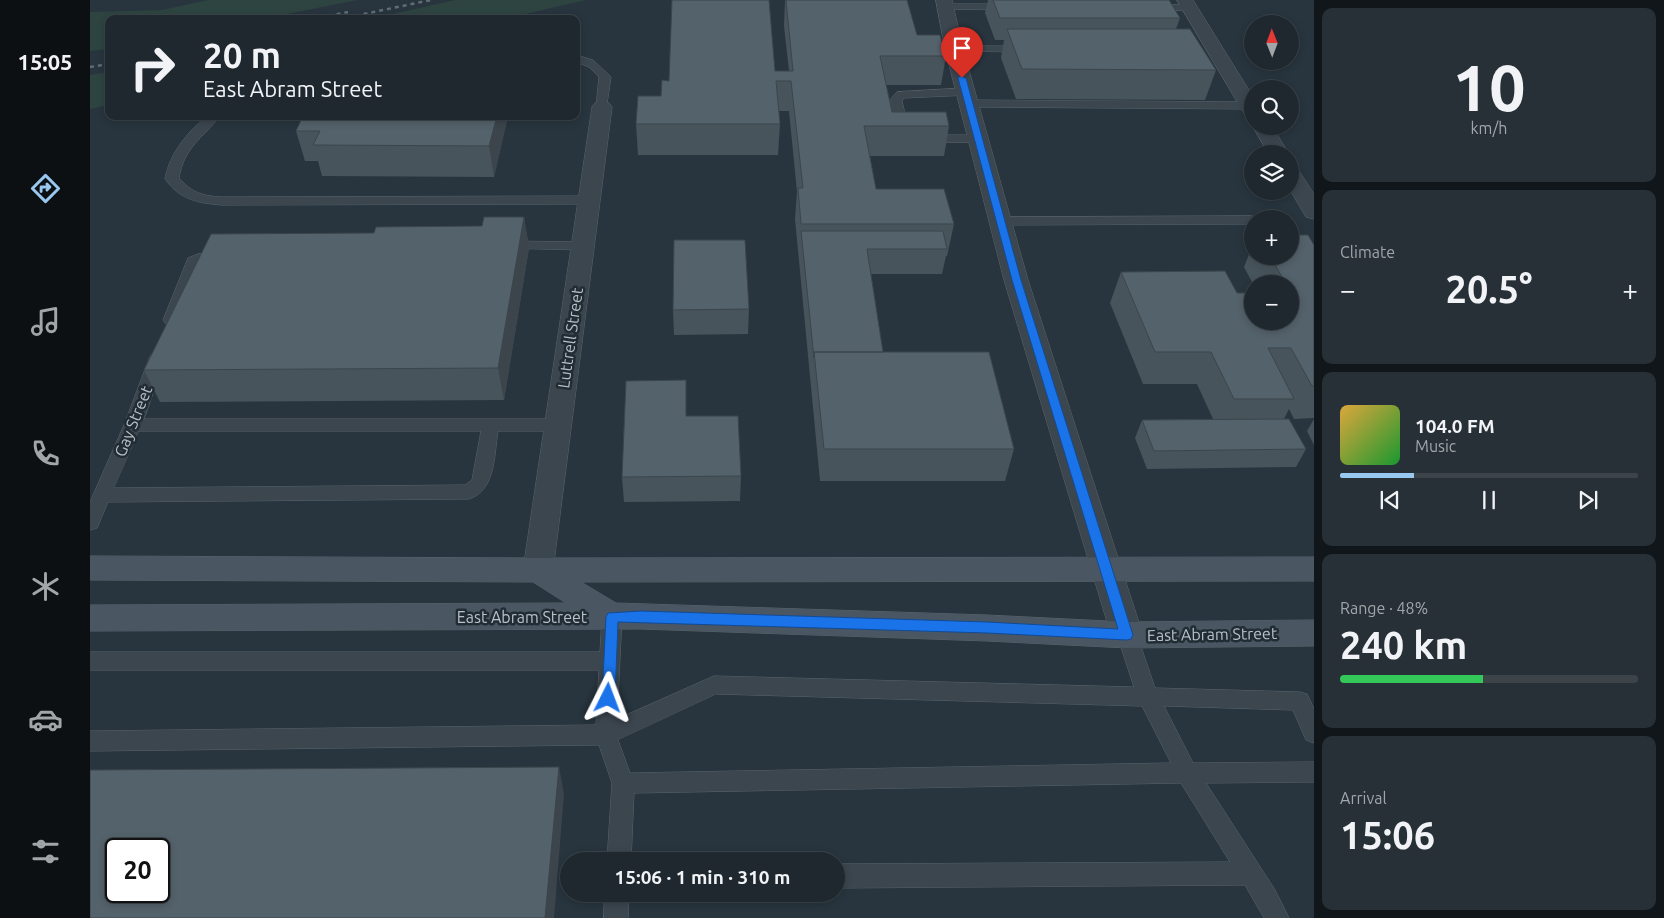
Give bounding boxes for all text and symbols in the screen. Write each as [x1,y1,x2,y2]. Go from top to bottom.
north arrow [1244,15,1299,70]
map controls [1244,15,1299,330]
pin [941,27,983,78]
icon: arrive [948,34,976,62]
icon: right [120,35,185,100]
text: 20 m [203,35,281,75]
text: 15:05 [17,49,73,74]
text: 10 [1452,50,1526,123]
text: East Abram Street [203,76,382,101]
button: search [1244,80,1299,135]
text: km/h [1471,119,1507,137]
button: layers [1244,145,1299,200]
icon: directions [28,171,63,206]
button: + [1244,210,1299,265]
text: Climate [1340,243,1395,261]
text: 20.5° [1445,268,1533,310]
text: − [1340,274,1356,305]
text: + [1622,274,1638,305]
button: − [1244,275,1299,330]
street label: Luttrell Street [554,286,586,389]
icon: music [28,304,63,339]
street label: Gay Street [111,382,156,459]
text: 104.0 FM [1415,415,1495,437]
icon: phone [28,436,63,471]
text: Music [1415,437,1456,455]
icon: previous [1376,486,1404,514]
icon: pause [1475,486,1503,514]
icon: next [1574,486,1602,514]
icon: climate [28,569,63,604]
text: Range · 48% [1340,599,1428,617]
street label: East Abram Street [457,608,588,626]
street label: East Abram Street [1147,624,1278,644]
text: 240 km [1340,624,1467,666]
position arrow [581,671,633,723]
icon: car [28,702,63,737]
text: Arrival [1340,789,1387,807]
text: 15:06 [1340,814,1435,856]
icon: filters [28,834,63,869]
speed limit sign: 20 [105,838,170,903]
text: 15:06 · 1 min · 310 m [615,866,790,888]

